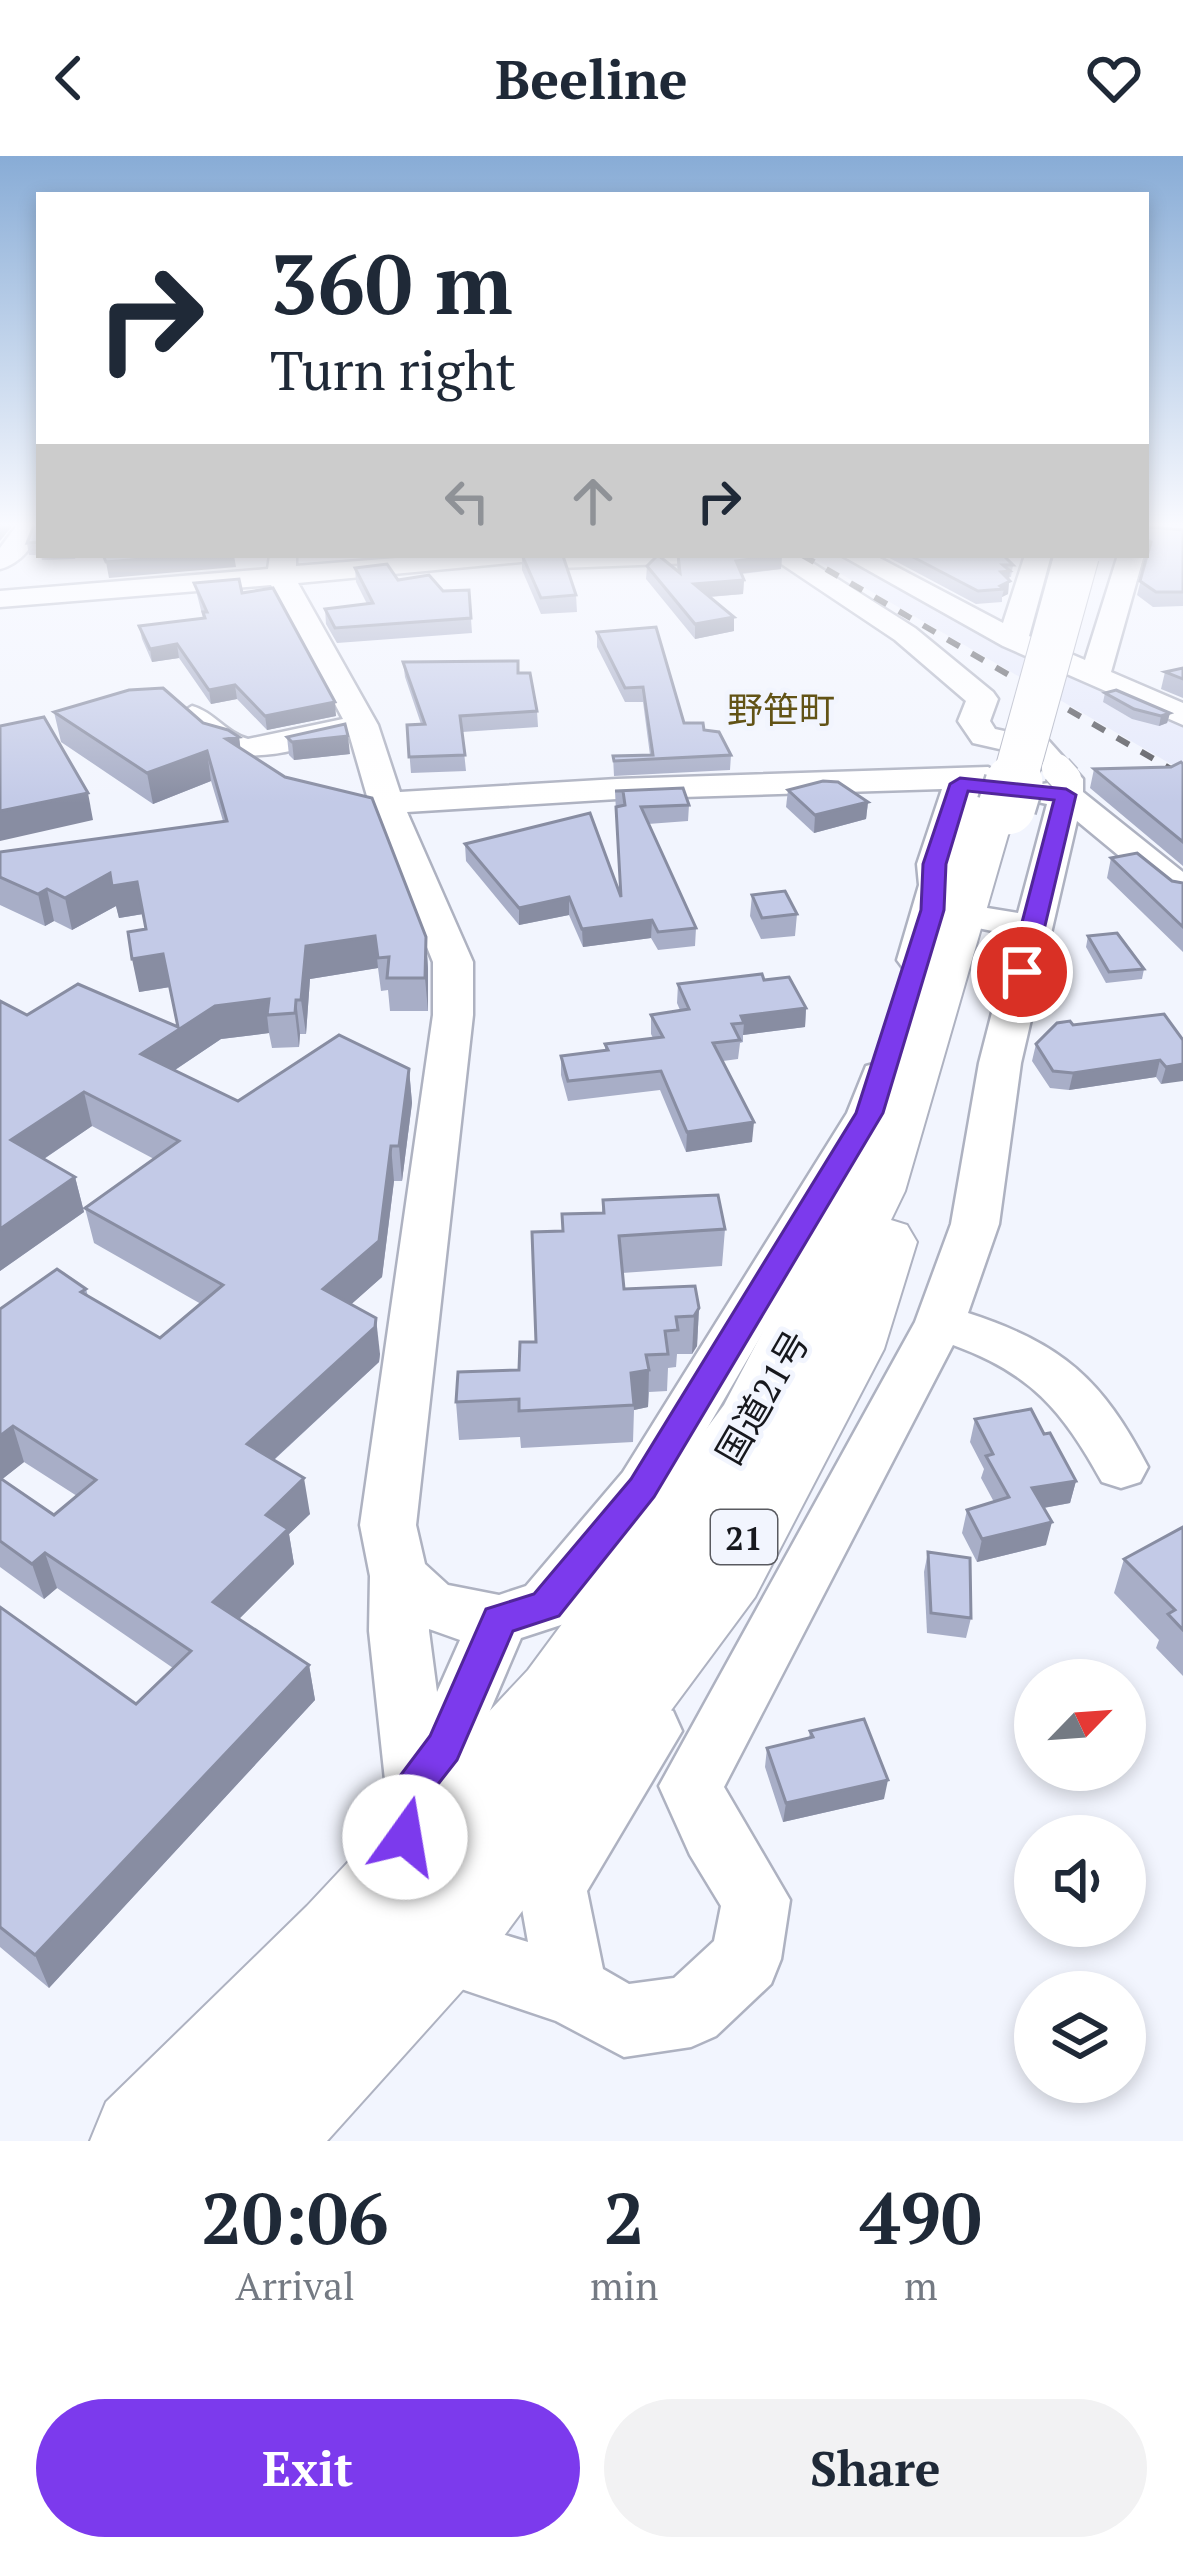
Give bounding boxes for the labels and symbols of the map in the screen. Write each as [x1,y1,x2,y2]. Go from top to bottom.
district label: 野笹町 [727,686,835,733]
pin [971,921,1073,1023]
street label: 国道21号 [705,1322,819,1472]
road number: 21 [711,1510,777,1564]
north arrow [1014,1659,1146,1791]
position arrow [342,1774,468,1900]

